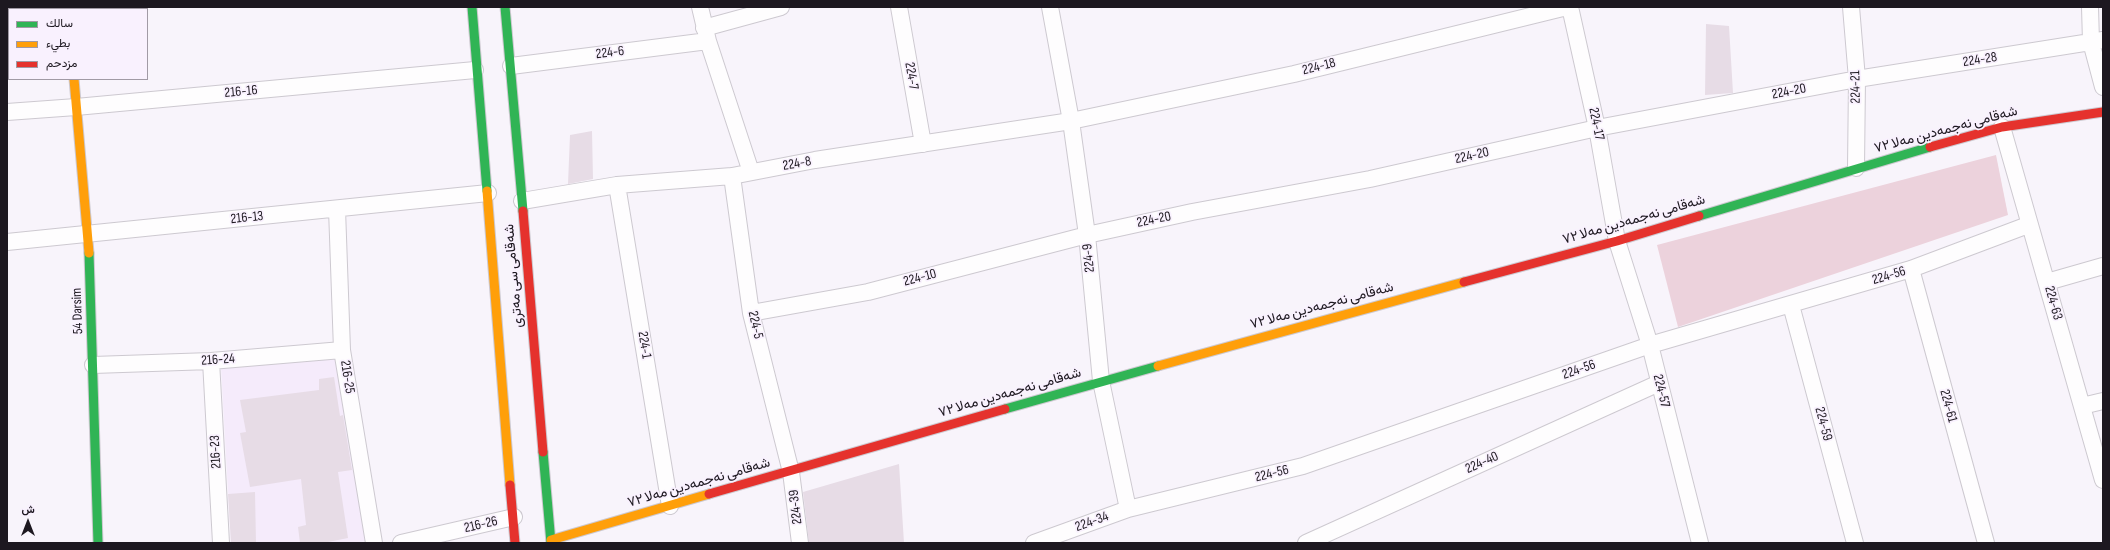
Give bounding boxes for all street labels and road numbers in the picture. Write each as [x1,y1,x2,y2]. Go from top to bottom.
street label: 224-6 [595,43,625,63]
street label: 224-28 [1962,49,1998,71]
street label: 224-18 [1301,55,1337,79]
street label: 224-7 [900,61,922,91]
street label: 224-21 [1847,70,1865,104]
street label: 224-20 [1770,80,1808,104]
street label: 216-16 [224,82,258,102]
street label: شەقامی نەجمەدین مەلا ٧٢ [1873,103,2019,157]
street label: 224-17 [1584,106,1608,142]
street label: 224-20 [1453,144,1491,168]
street label: 224-8 [781,153,813,175]
street label: شەقامی نەجمەدین مەلا ٧٢ [1561,192,1707,248]
street label: 216-13 [230,208,264,228]
street label: 224-20 [1135,208,1173,232]
street label: شەقامی سی مەتری [501,223,527,329]
street label: 224-9 [1079,243,1099,273]
street label: 224-56 [1870,263,1908,289]
street label: 224-10 [902,266,938,290]
street label: شەقامی نەجمەدین مەلا ٧٢ [1249,279,1395,333]
street label: 224-63 [2040,284,2066,322]
street label: 54 Darsim [69,288,87,334]
street label: 224-5 [744,309,766,341]
street label: 224-1 [634,330,654,360]
street label: 216-24 [201,350,235,370]
street label: 224-56 [1560,356,1598,384]
street label: 216-25 [336,359,358,395]
street label: شەقامی نەجمەدین مەلا ٧٢ [937,365,1083,421]
street label: 224-57 [1649,373,1673,409]
street label: 224-61 [1936,388,1960,424]
street label: 224-59 [1810,405,1836,443]
street label: 216-23 [207,435,225,469]
street label: 224-40 [1463,448,1501,478]
street label: شەقامی نەجمەدین مەلا ٧٢ [626,455,772,511]
street label: 224-56 [1253,462,1291,486]
street label: 224-39 [786,489,806,525]
street label: 224-34 [1073,508,1111,536]
street label: 216-26 [463,513,499,537]

